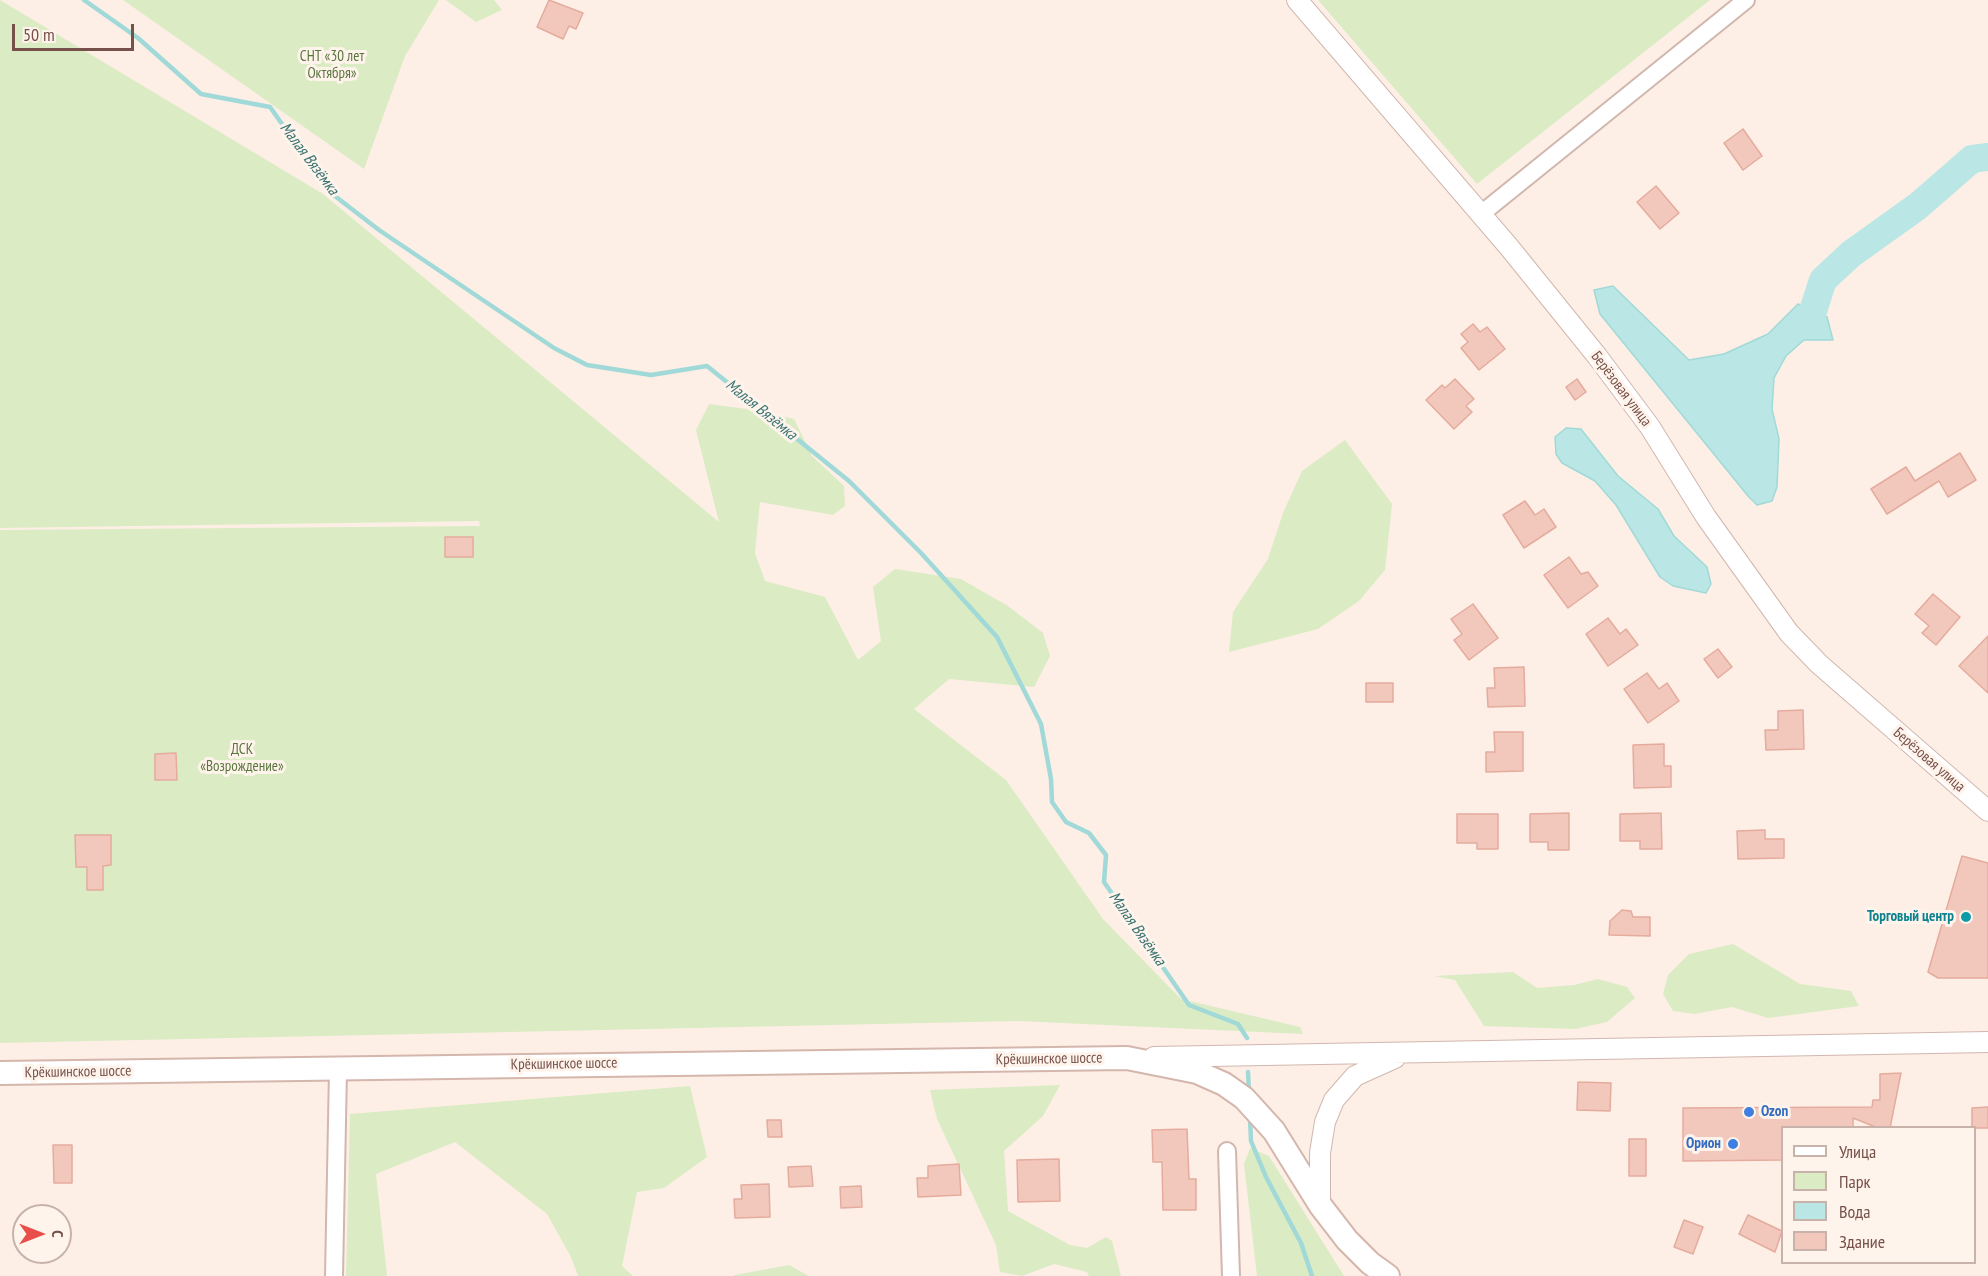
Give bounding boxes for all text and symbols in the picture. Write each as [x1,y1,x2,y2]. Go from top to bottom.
scale bar [15,12,136,50]
text: 50 m [23,23,55,46]
park label: СНТ «30 лет Октября» [300,48,364,83]
water label: Малая Вязёмка [275,119,343,199]
street label: Берёзовая улица [1587,348,1655,430]
water label: Малая Вязёмка [722,375,800,445]
street label: Берёзовая улица [1889,724,1969,796]
park label: ДСК «Возрождение» [200,741,284,776]
water label: Малая Вязёмка [1104,888,1170,970]
place label: Торговый центр [1867,908,1954,926]
marker: Торговый центр [1959,910,1973,924]
street label: Крёкшинское шоссе [996,1049,1102,1069]
street label: Крёкшинское шоссе [511,1054,617,1074]
street label: Крёкшинское шоссе [25,1062,131,1082]
place label: Ozon [1761,1103,1788,1121]
marker: Ozon [1742,1105,1756,1119]
legend [1781,1126,1976,1264]
place label: Орион [1686,1135,1721,1153]
marker: Орион [1726,1137,1740,1151]
text: Улица [1839,1140,1876,1163]
text: Парк [1839,1170,1870,1193]
text: Вода [1839,1200,1870,1223]
north arrow [12,1204,72,1264]
text: С [48,1230,68,1238]
text: Здание [1839,1230,1885,1253]

